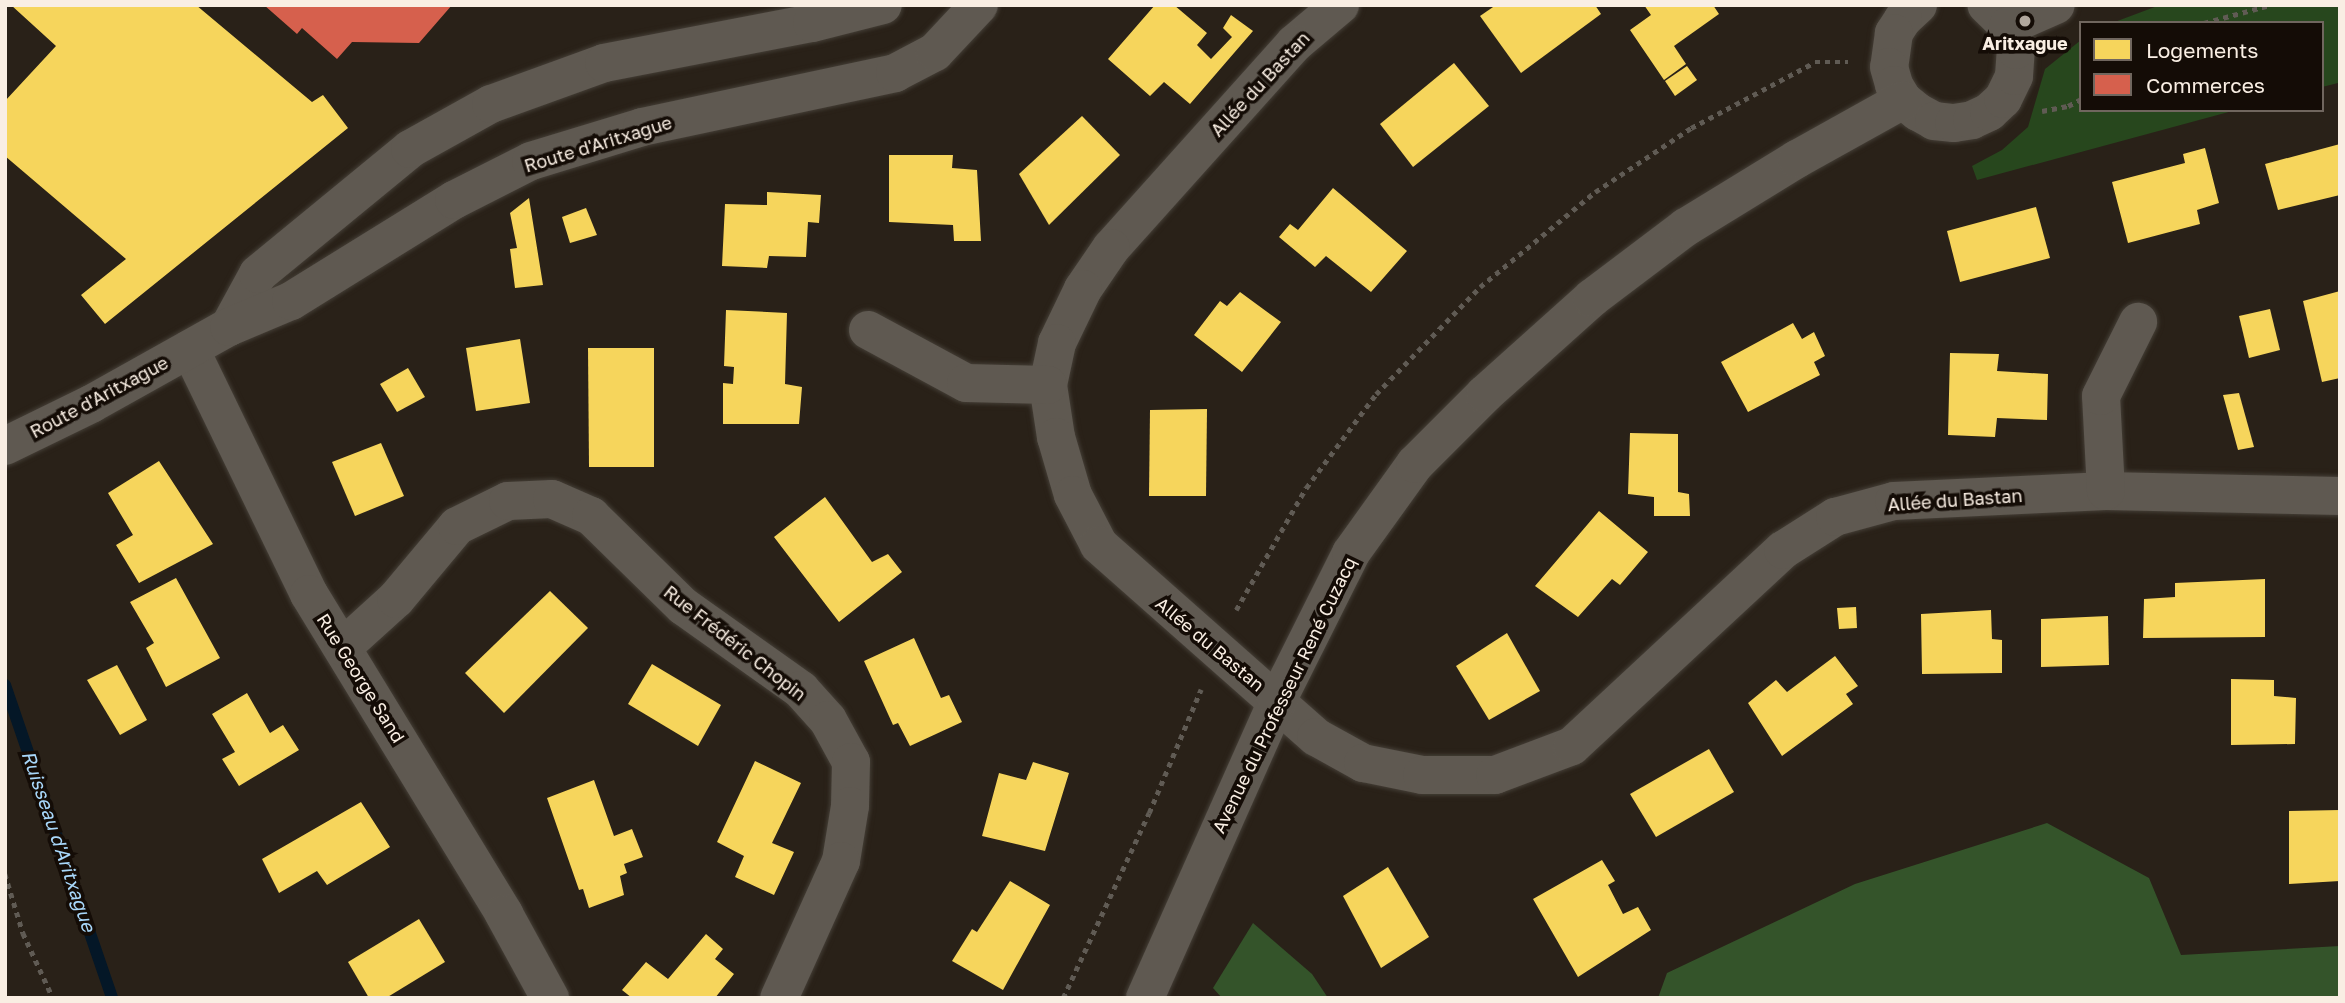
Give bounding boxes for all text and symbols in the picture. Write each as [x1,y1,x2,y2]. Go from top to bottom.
marker: Aritxague [2017,13,2033,29]
legend [2079,21,2324,112]
street label: Allée du Bastan [1206,27,1314,141]
place label: Aritxague [1982,32,2068,54]
text: Logements [2146,37,2258,63]
text: Commerces [2146,72,2265,98]
street label: Route d'Aritxague [522,111,674,177]
street label: Route d'Aritxague [26,351,172,443]
street label: Allée du Bastan [1887,485,2023,515]
street label: Avenue du Professeur René Cuzacq [1208,553,1360,837]
street label: Rue Frédéric Chopin [660,581,810,705]
street label: Allée du Bastan [1151,592,1269,696]
street label: Rue George Sand [313,609,409,747]
water label: Ruisseau d'Aritxague [17,747,101,935]

